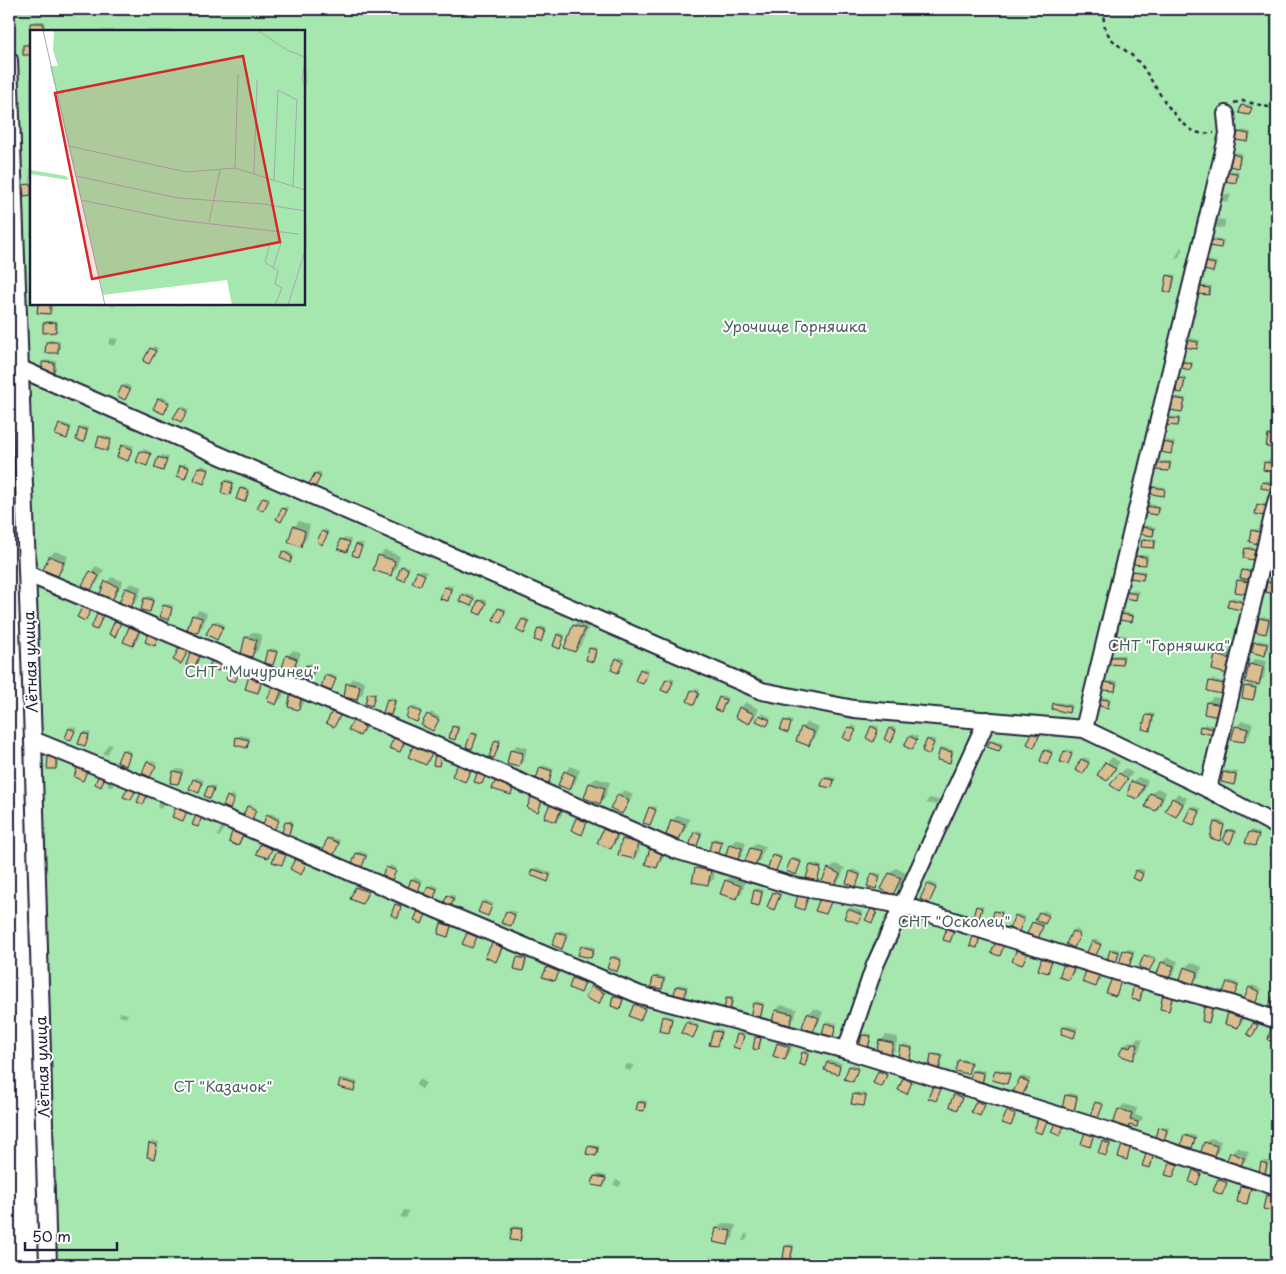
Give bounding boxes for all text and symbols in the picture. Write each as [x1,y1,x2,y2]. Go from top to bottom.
inset map [30,30,305,305]
park label: Урочище Горняшка [723,314,868,337]
street label: Лётная улица [16,610,43,713]
park label: СНТ "Горняшка" [1108,633,1230,656]
park label: СНТ "Мичуринец" [185,659,319,682]
park label: СНТ "Осколец" [898,909,1010,932]
street label: Лётная улица [28,1015,55,1118]
park label: СТ "Казачок" [174,1074,272,1097]
scale bar [25,1219,118,1251]
text: 50 m [32,1224,71,1247]

